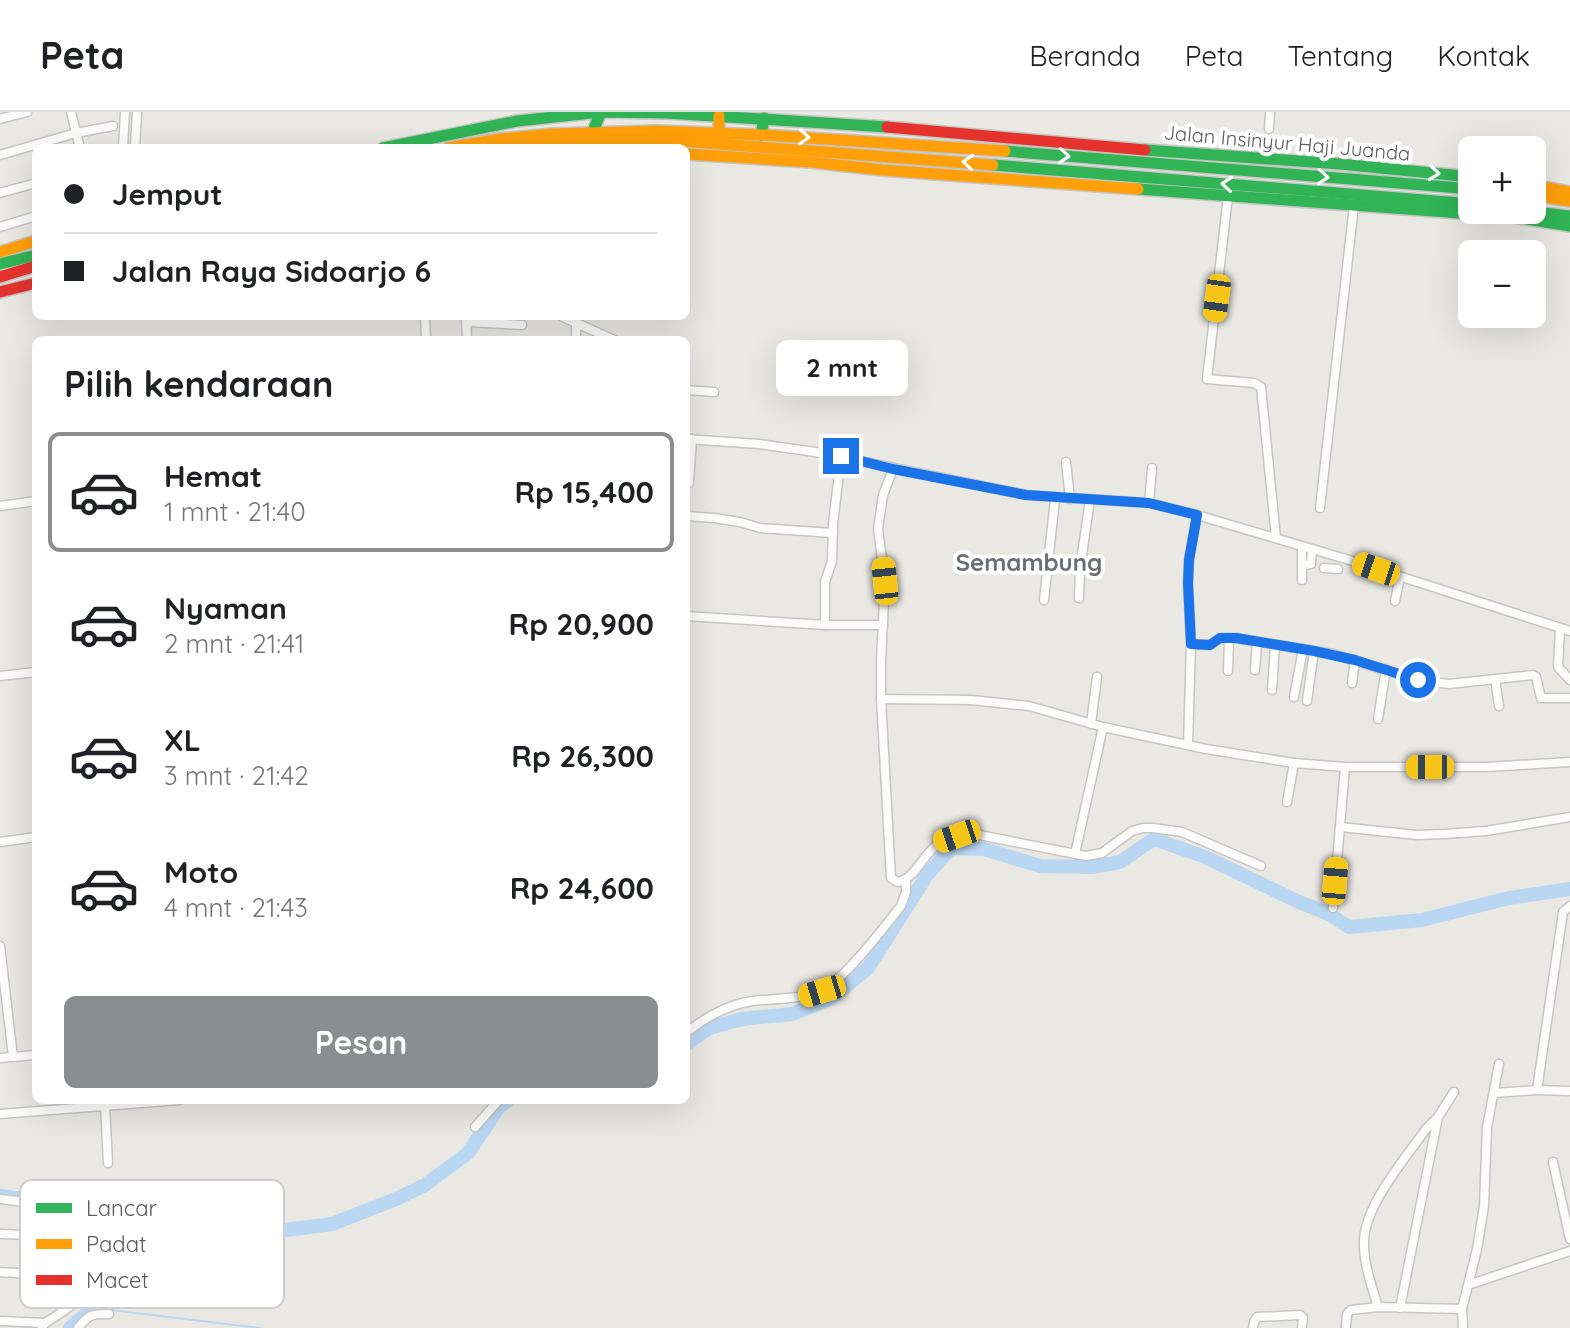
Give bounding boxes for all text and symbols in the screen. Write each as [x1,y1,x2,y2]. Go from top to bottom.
text: Peta [40,31,124,79]
text: Beranda [1029,38,1141,73]
text: Peta [1185,38,1243,73]
text: Tentang [1287,38,1393,73]
text: Kontak [1437,38,1530,73]
street label: Jalan Insinyur Haji Juanda [1163,119,1411,166]
one-way arrow [798,129,811,146]
map controls [1458,136,1546,328]
button: + [1458,136,1546,224]
one-way arrow [1057,147,1070,164]
one-way arrow [961,154,974,171]
one-way arrow [1427,164,1441,181]
one-way arrow [1317,168,1330,185]
text: Jemput [112,175,223,213]
one-way arrow [1220,175,1233,192]
button: − [1458,240,1546,328]
text: Jalan Raya Sidoarjo 6 [112,252,431,290]
car [1202,273,1232,323]
callout: 2 mnt [775,340,907,396]
text: 2 mnt [806,351,878,384]
text: Pilih kendaraan [64,361,333,406]
route end [823,438,859,474]
icon: car [68,456,140,528]
text: Hemat [164,457,262,495]
text: Rp 15,400 [514,473,654,511]
text: 1 mnt · 21:40 [164,495,306,528]
district label: Semambung [956,547,1102,577]
car [1349,550,1403,588]
car [871,556,899,606]
icon: car [68,588,140,660]
text: Nyaman [164,589,287,627]
text: Rp 20,900 [509,605,654,643]
text: 2 mnt · 21:41 [164,627,304,660]
route start [1400,662,1436,698]
icon: car [68,720,140,792]
text: XL [164,721,201,759]
text: Rp 26,300 [511,737,654,775]
car [1406,755,1454,779]
text: 3 mnt · 21:42 [164,759,309,792]
car [930,817,984,855]
icon: car [68,852,140,924]
text: Moto [164,853,238,891]
car [1321,856,1349,906]
text: Rp 24,600 [510,869,654,907]
text: 4 mnt · 21:43 [164,891,308,924]
car [796,973,848,1009]
button: Pesan [64,996,658,1088]
legend [20,1180,284,1308]
text: Lancar [86,1194,157,1222]
text: Padat [86,1230,146,1258]
text: Macet [86,1266,149,1294]

